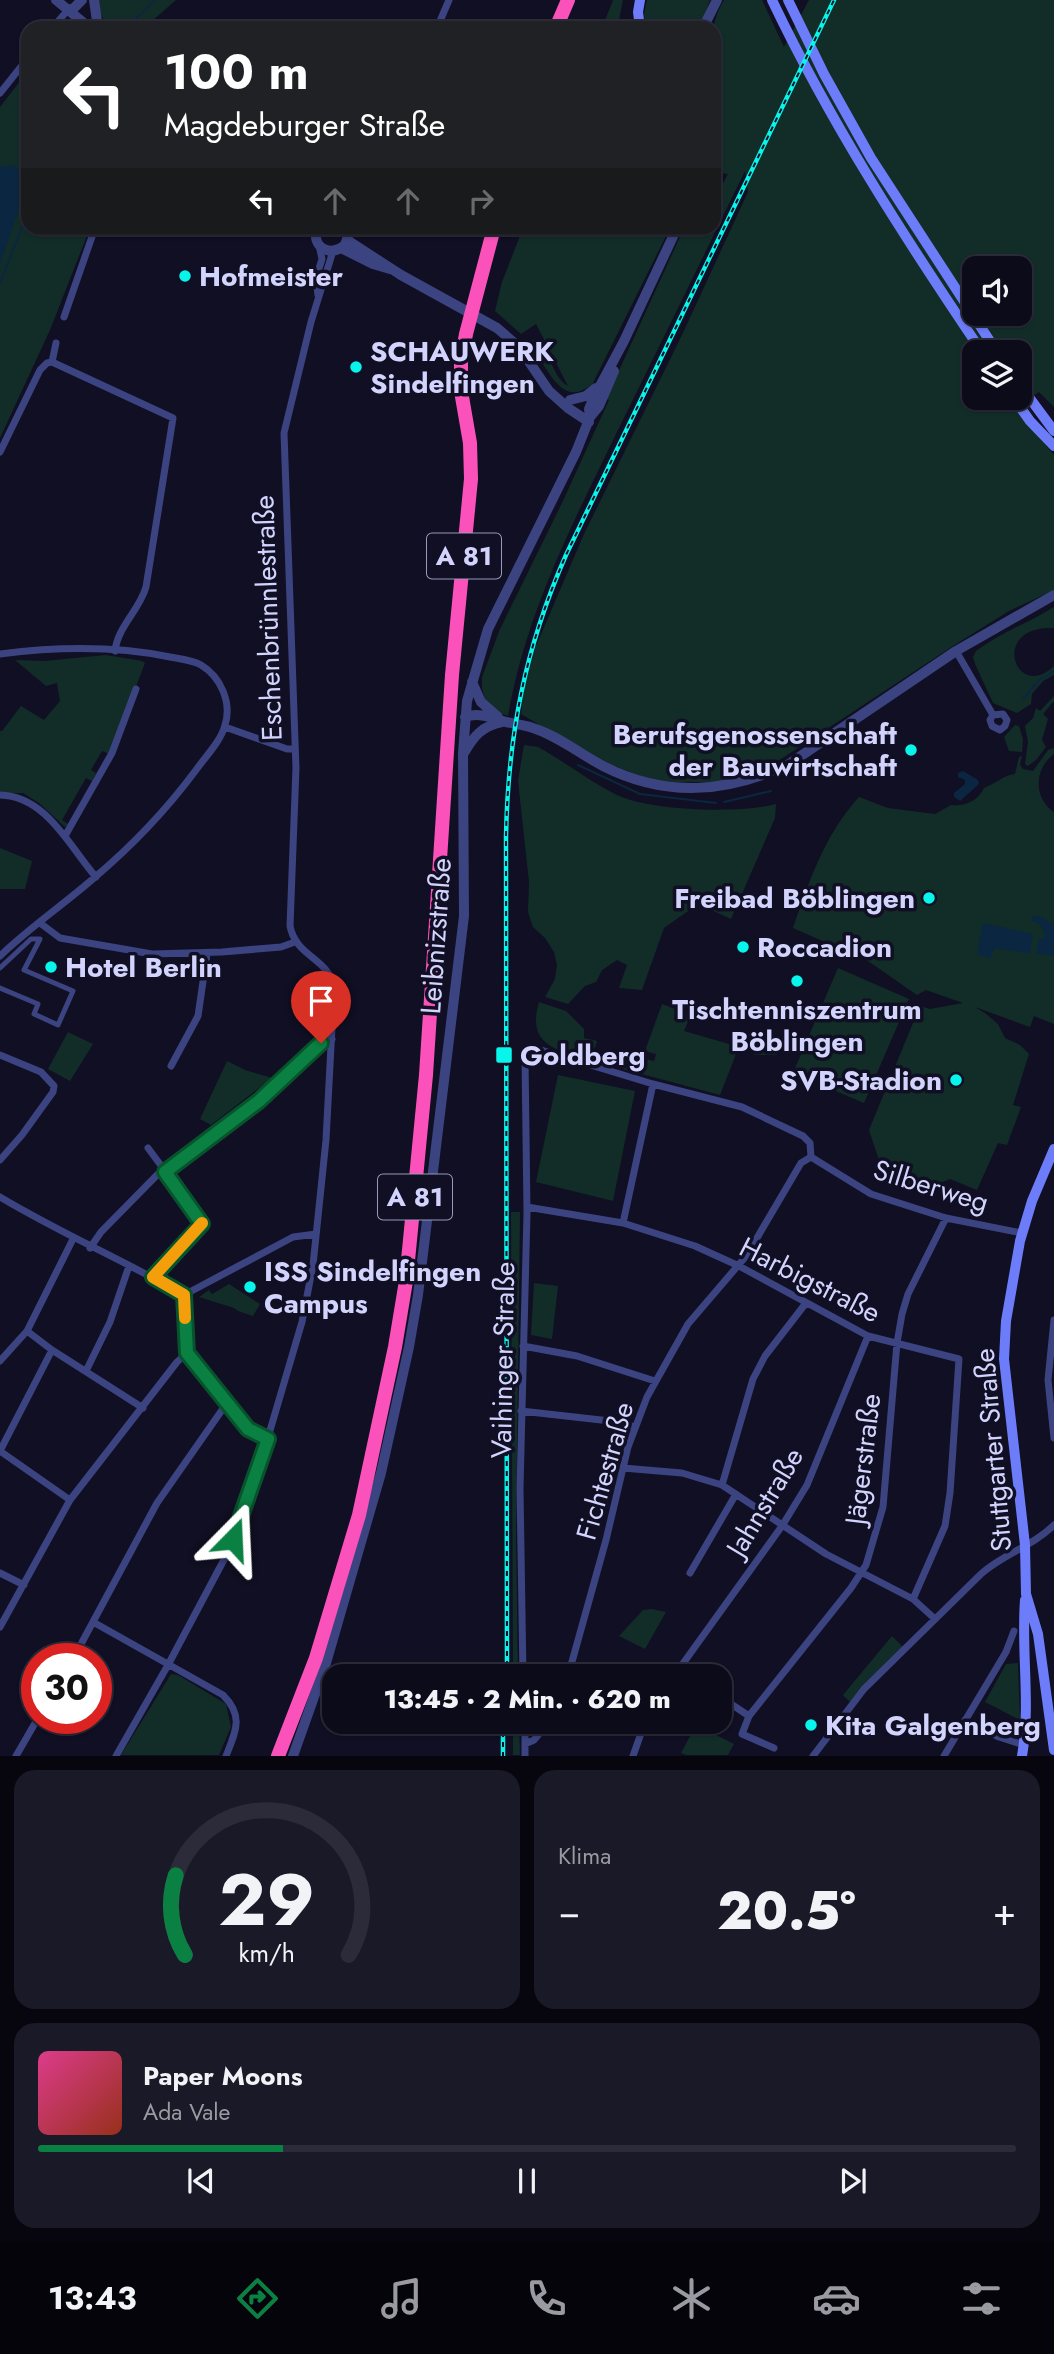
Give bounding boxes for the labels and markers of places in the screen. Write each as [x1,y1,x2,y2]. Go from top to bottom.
place label: Hofmeister [199,256,344,297]
marker: Hofmeister [177,268,193,284]
place label: SCHAUWERK Sindelfingen [370,331,554,404]
marker: SCHAUWERK Sindelfingen [348,359,364,375]
place label: Berufsgenossenschaft der Bauwirtschaft [613,714,897,787]
marker: Berufsgenossenschaft der Bauwirtschaft [903,742,919,758]
place label: Freibad Böblingen [674,878,915,919]
marker: Freibad Böblingen [921,890,937,906]
place label: Roccadion [757,927,892,968]
marker: Roccadion [735,939,751,955]
place label: Hotel Berlin [65,947,222,988]
marker: Hotel Berlin [43,959,59,975]
pin [291,971,351,1043]
marker: Tischtenniszentrum Böblingen [789,973,805,989]
place label: Tischtenniszentrum Böblingen [672,989,922,1062]
place label: Goldberg [520,1035,646,1076]
marker: Goldberg [494,1045,514,1065]
place label: SVB-Stadion [780,1060,942,1101]
marker: SVB-Stadion [948,1072,964,1088]
place label: ISS Sindelfingen Campus [264,1251,481,1324]
marker: ISS Sindelfingen Campus [242,1279,258,1295]
place label: Kita Galgenberg [825,1705,1041,1746]
marker: Kita Galgenberg [803,1717,819,1733]

